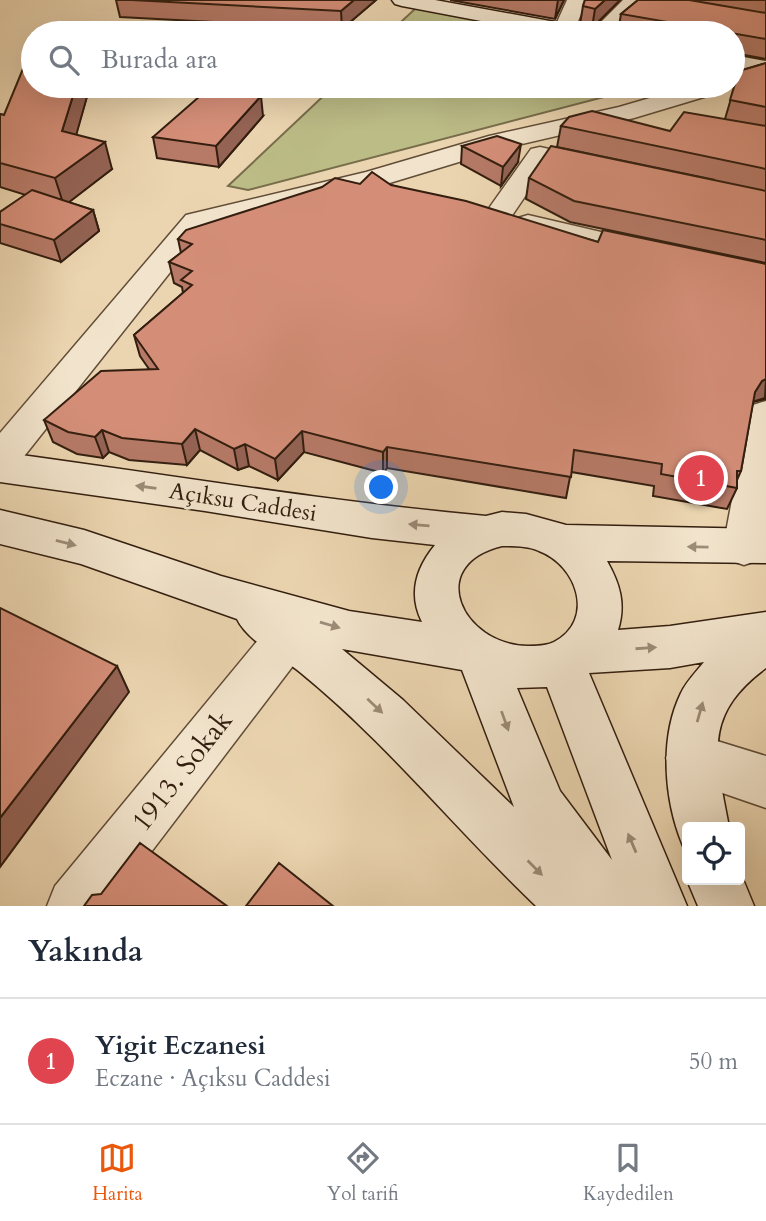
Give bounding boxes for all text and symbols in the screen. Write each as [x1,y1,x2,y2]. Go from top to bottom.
search box [21,21,745,98]
icon: search [45,41,83,79]
text: Burada ara [101,42,218,77]
pin: 1 [678,452,724,504]
your location [364,470,398,504]
street label: Açıksu Caddesi [167,475,319,529]
one-way arrow [135,481,157,492]
one-way arrow [408,519,430,530]
one-way arrow [55,538,77,549]
one-way arrow [687,541,709,553]
one-way arrow [320,621,341,631]
one-way arrow [635,643,657,654]
one-way arrow [366,698,383,714]
one-way arrow [696,701,706,722]
street label: 1913. Sokak [123,703,241,839]
one-way arrow [500,710,511,731]
map controls [682,822,745,885]
button: locate [682,822,745,885]
one-way arrow [626,833,637,854]
one-way arrow [527,859,543,876]
text: Yakında [28,931,143,972]
text: Yigit Eczanesi [95,1028,266,1063]
text: 1 [45,1046,57,1077]
text: 50 m [689,1046,738,1077]
text: Eczane · Açıksu Caddesi [95,1063,330,1094]
tab: Harita [92,1139,143,1207]
tab: Yol tarifi [327,1139,399,1207]
tab: Kaydedilen [583,1139,674,1207]

